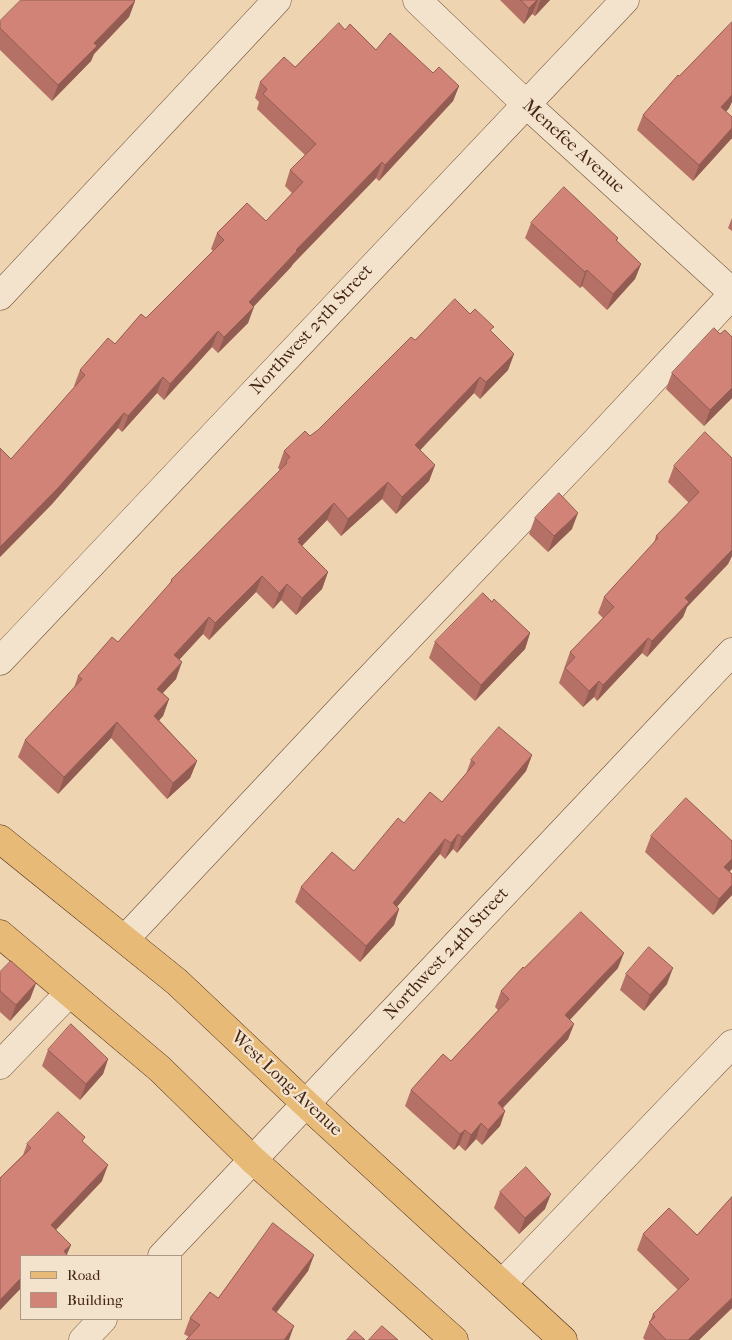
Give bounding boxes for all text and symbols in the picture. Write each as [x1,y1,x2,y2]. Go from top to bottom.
street label: Menefee Avenue [518,96,628,198]
street label: Northwest 25th Street [246,260,378,400]
street label: Northwest 24th Street [380,883,514,1025]
street label: West Long Avenue [226,1027,346,1141]
legend [20,1255,182,1320]
text: Road [67,1266,100,1284]
text: Building [67,1291,123,1309]

